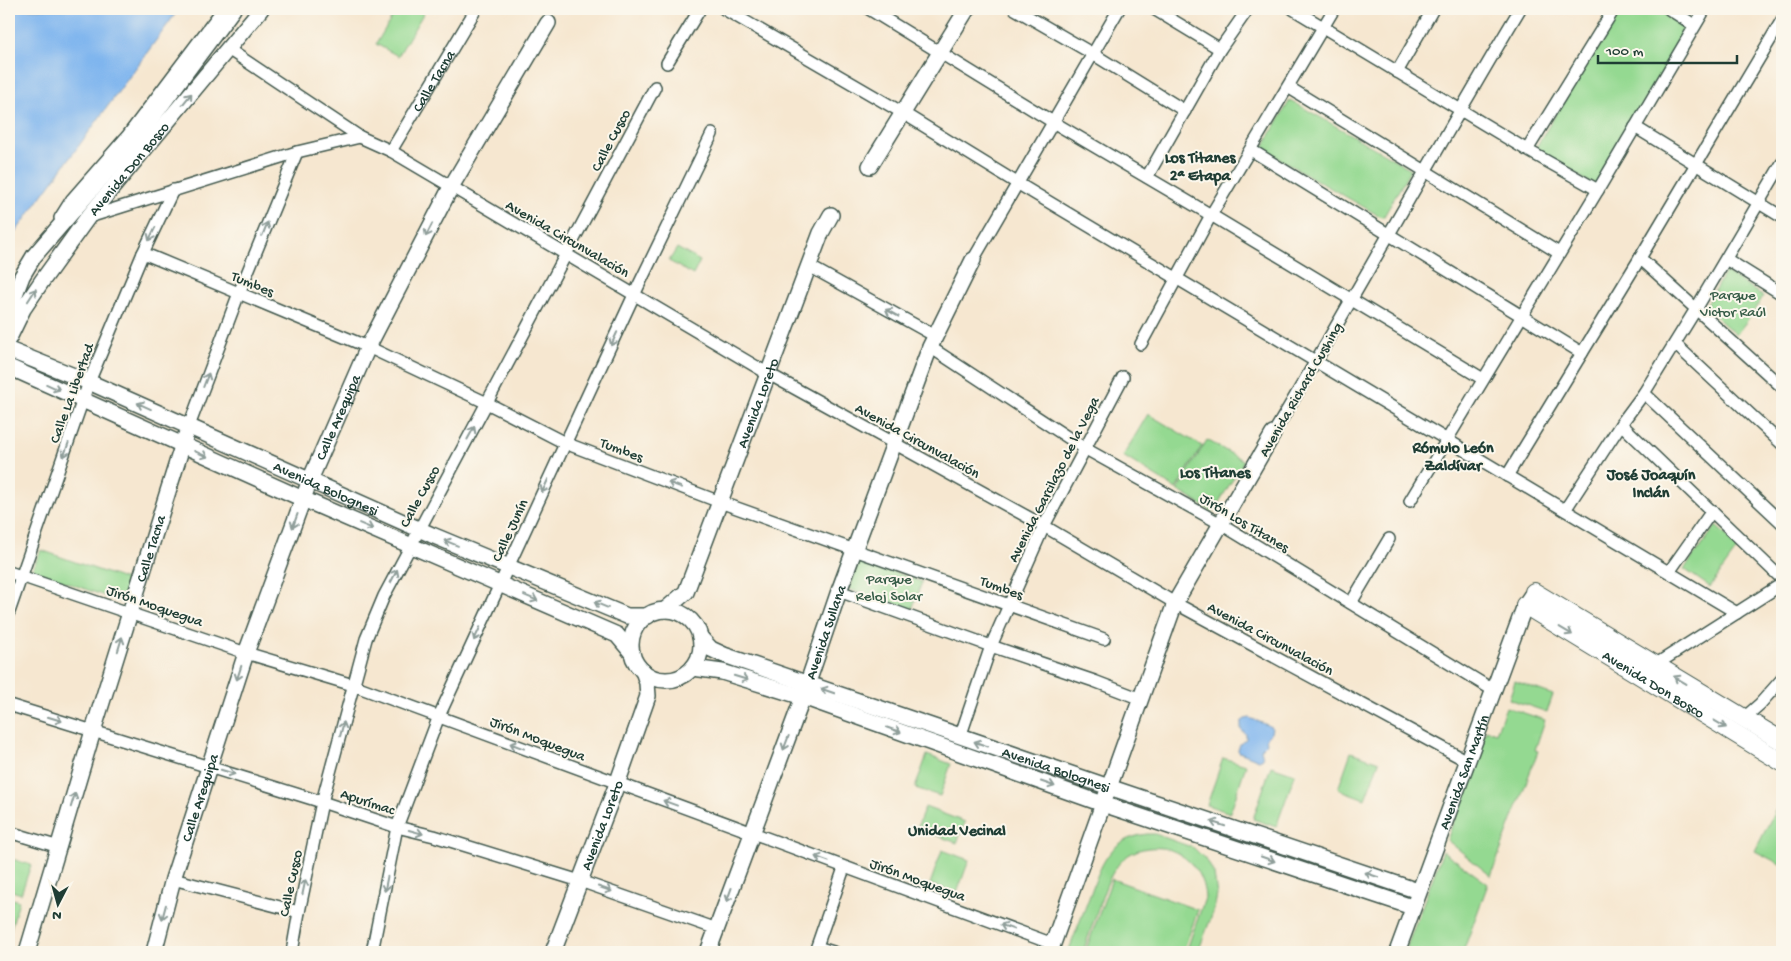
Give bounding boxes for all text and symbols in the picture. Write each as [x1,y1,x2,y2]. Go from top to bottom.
scale bar [1598,32,1737,64]
text: 100 m [1605,43,1644,61]
street label: Calle Tacna [409,47,461,116]
one-way arrow [182,93,193,106]
street label: Calle Cusco [588,107,636,175]
street label: Avenida Don Bosco [86,119,174,220]
district label: Los Titanes 2ª Etapa [1165,150,1236,187]
street label: Avenida Circunvalación [502,197,632,283]
one-way arrow [261,222,270,237]
one-way arrow [424,222,433,237]
one-way arrow [147,226,156,241]
street label: Tumbes [227,267,277,302]
park label: Parque Victor Raúl [1699,287,1766,322]
one-way arrow [27,289,37,303]
one-way arrow [885,307,900,317]
street label: Avenida Richard Cushing [1256,320,1348,460]
one-way arrow [608,331,618,346]
street label: Calle La Libertad [47,340,100,446]
street label: Avenida Loreto [734,356,784,451]
street label: Calle Arequipa [313,372,366,463]
one-way arrow [202,373,211,389]
one-way arrow [45,382,60,392]
street label: Avenida Garcilazo de la Vega [1005,393,1105,566]
street label: Avenida Circunvalación [851,400,983,484]
one-way arrow [137,401,152,411]
one-way arrow [466,425,476,440]
street label: Tumbes [596,434,646,467]
district label: Rómulo León Zaldívar [1411,440,1494,477]
one-way arrow [60,441,70,457]
one-way arrow [193,449,208,459]
street label: Avenida Bolognesi [270,458,381,521]
street label: Calle Cusco [396,463,445,531]
district label: Los Titanes [1180,465,1251,484]
district label: José Joaquín Inclán [1606,467,1696,504]
one-way arrow [540,478,550,493]
one-way arrow [668,480,683,489]
street label: Jirón Los Titanes [1196,490,1292,558]
street label: Calle Junín [489,497,533,565]
one-way arrow [290,512,299,528]
street label: Calle Tacna [133,513,171,585]
one-way arrow [358,522,373,532]
one-way arrow [444,537,459,547]
one-way arrow [390,569,399,584]
park label: Parque Reloj Solar [856,571,924,606]
street label: Tumbes [976,572,1026,605]
street label: Jirón Moquegua [104,582,206,632]
street label: Avenida Sullana [803,582,852,682]
one-way arrow [523,593,538,603]
street label: Avenida Circunvalación [1204,599,1336,681]
one-way arrow [594,600,609,609]
one-way arrow [471,626,481,641]
one-way arrow [1559,626,1573,636]
one-way arrow [116,637,126,653]
street label: Avenida Don Bosco [1598,647,1707,724]
one-way arrow [234,665,243,680]
one-way arrow [732,673,748,683]
one-way arrow [1674,675,1688,685]
one-way arrow [820,686,836,695]
street label: Jirón Moquegua [487,713,588,767]
street label: Avenida San Martín [1436,713,1495,832]
one-way arrow [47,715,63,725]
one-way arrow [1713,720,1727,730]
one-way arrow [337,721,347,737]
one-way arrow [886,726,902,735]
one-way arrow [781,735,790,750]
one-way arrow [974,739,989,748]
one-way arrow [510,741,526,750]
street label: Avenida Bolognesi [999,744,1112,798]
street label: Calle Arequipa [179,751,224,844]
one-way arrow [219,768,235,778]
street label: Avenida Loreto [578,778,629,873]
one-way arrow [1039,780,1055,789]
street label: Apurímac [338,786,398,820]
one-way arrow [68,792,78,808]
one-way arrow [662,798,678,807]
one-way arrow [1211,819,1226,828]
district label: Unidad Vecinal [908,823,1006,842]
one-way arrow [407,828,423,837]
street label: Calle Cusco [276,848,308,919]
one-way arrow [815,854,830,864]
street label: Jirón Moquegua [867,855,968,907]
one-way arrow [1259,855,1275,864]
one-way arrow [1364,870,1380,880]
one-way arrow [380,876,390,892]
north arrow [32,878,82,928]
one-way arrow [300,880,309,896]
one-way arrow [596,885,612,895]
one-way arrow [724,887,733,902]
one-way arrow [159,903,168,919]
text: N [51,906,62,923]
one-way arrow [1000,922,1016,931]

